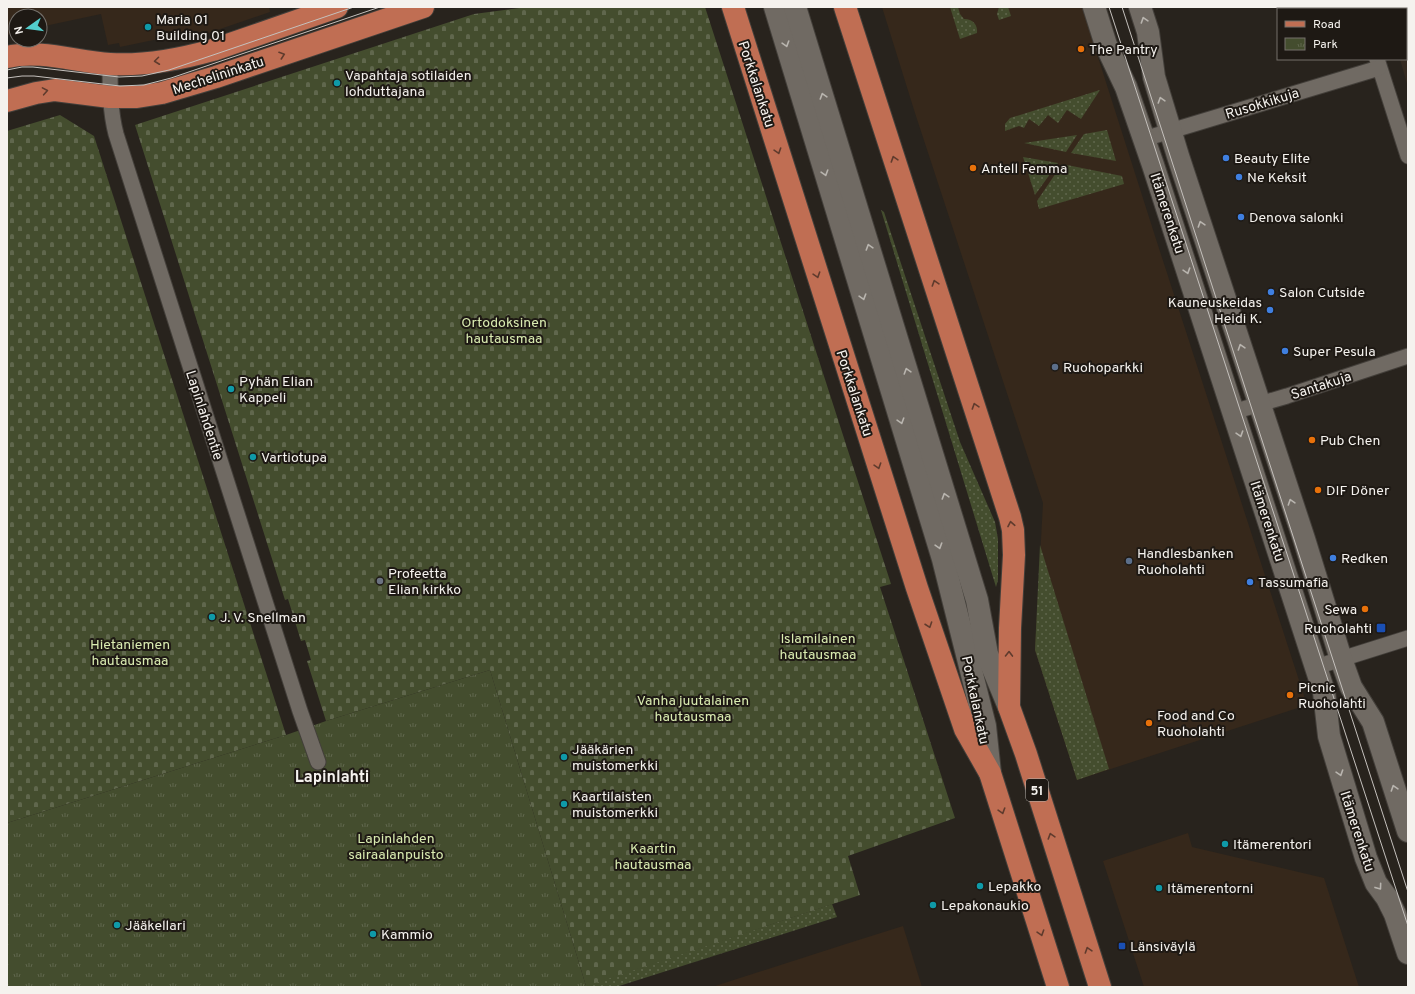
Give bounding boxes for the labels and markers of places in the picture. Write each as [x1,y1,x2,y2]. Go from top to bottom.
place label: Maria 01 Building 01 [156,12,225,45]
marker: Maria 01 Building 01 [143,22,153,32]
place label: The Pantry [1089,42,1158,59]
marker: The Pantry [1076,44,1086,54]
place label: Vapahtaja sotilaiden lohduttajana [345,68,472,101]
marker: Vapahtaja sotilaiden lohduttajana [332,78,342,88]
place label: Beauty Elite [1234,151,1310,168]
marker: Beauty Elite [1221,153,1231,163]
place label: Antell Femma [981,161,1067,178]
marker: Antell Femma [968,163,978,173]
place label: Ne Keksit [1247,170,1307,187]
marker: Ne Keksit [1234,172,1244,182]
place label: Denova salonki [1249,210,1344,227]
marker: Denova salonki [1236,212,1246,222]
place label: Salon Cutside [1279,285,1365,302]
marker: Salon Cutside [1266,287,1276,297]
place label: Kauneuskeidas Heidi K. [1168,295,1262,328]
marker: Kauneuskeidas Heidi K. [1265,305,1275,315]
place label: Super Pesula [1293,344,1376,361]
marker: Super Pesula [1280,346,1290,356]
place label: Ruohoparkki [1063,360,1143,377]
marker: Ruohoparkki [1050,362,1060,372]
place label: Pyhän Elian Kappeli [239,374,313,407]
marker: Pyhän Elian Kappeli [226,384,236,394]
place label: Pub Chen [1320,433,1380,450]
marker: Pub Chen [1307,435,1317,445]
place label: Vartiotupa [261,450,327,467]
marker: Vartiotupa [248,452,258,462]
place label: DIF Döner [1326,483,1390,500]
marker: DIF Döner [1313,485,1323,495]
place label: Handlesbanken Ruoholahti [1137,546,1234,579]
place label: Redken [1341,551,1388,568]
marker: Redken [1328,553,1338,563]
marker: Handlesbanken Ruoholahti [1124,556,1134,566]
place label: Profeetta Elian kirkko [388,566,461,599]
place label: Tassumafia [1258,575,1328,592]
marker: Profeetta Elian kirkko [375,576,385,586]
marker: Tassumafia [1245,577,1255,587]
place label: Sewa [1324,602,1357,619]
marker: Sewa [1360,604,1370,614]
place label: J. V. Snellman [220,610,306,627]
marker: J. V. Snellman [207,612,217,622]
place label: Ruoholahti [1304,621,1372,638]
marker: Ruoholahti [1375,622,1387,634]
place label: Picnic Ruoholahti [1298,680,1366,713]
marker: Picnic Ruoholahti [1285,690,1295,700]
place label: Food and Co Ruoholahti [1157,708,1235,741]
marker: Food and Co Ruoholahti [1144,718,1154,728]
place label: Jääkärien muistomerkki [572,742,658,775]
marker: Jääkärien muistomerkki [559,752,569,762]
place label: Kaartilaisten muistomerkki [572,789,658,822]
marker: Kaartilaisten muistomerkki [559,799,569,809]
place label: Itämerentori [1233,837,1311,854]
marker: Itämerentori [1220,839,1230,849]
place label: Lepakko [988,879,1041,896]
marker: Lepakko [975,881,985,891]
place label: Itämerentorni [1167,881,1253,898]
marker: Itämerentorni [1154,883,1164,893]
place label: Lepakonaukio [941,898,1029,915]
marker: Lepakonaukio [928,900,938,910]
place label: Jääkellari [125,918,186,935]
marker: Jääkellari [112,920,122,930]
place label: Kammio [381,927,433,944]
marker: Kammio [368,929,378,939]
place label: Länsiväylä [1130,939,1196,956]
marker: Länsiväylä [1117,941,1127,951]

